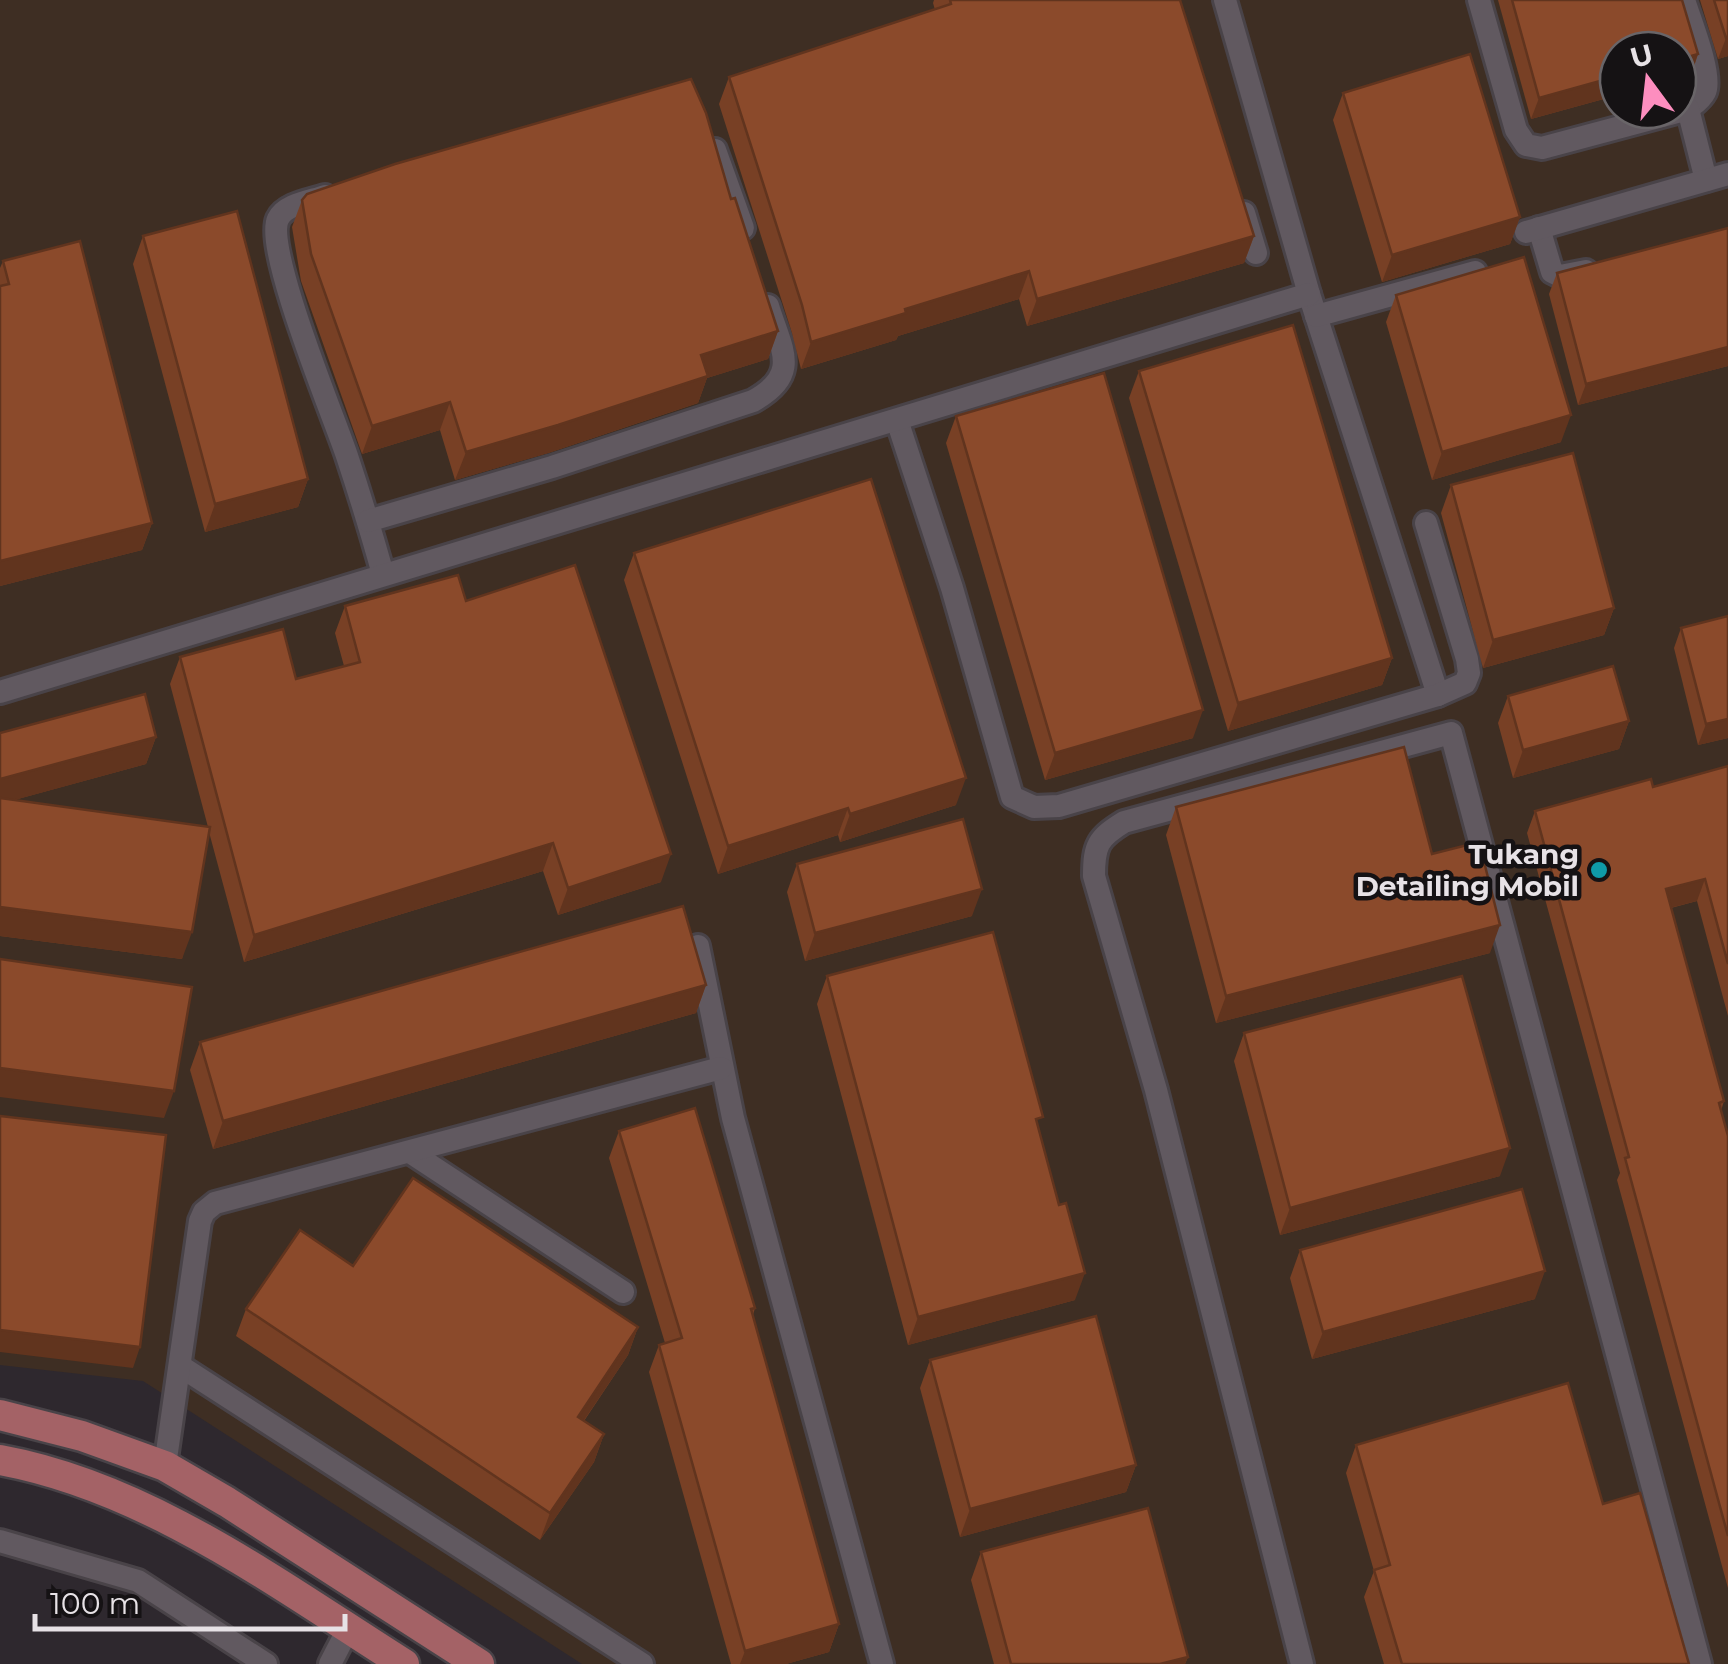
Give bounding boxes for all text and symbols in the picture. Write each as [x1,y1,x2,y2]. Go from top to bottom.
north arrow [1598,30,1698,130]
text: U [1626,37,1657,75]
place label: Tukang Detailing Mobil [1356,837,1579,903]
marker: Tukang Detailing Mobil [1588,859,1610,881]
scale bar [35,1569,345,1631]
text: 100 m [50,1585,140,1622]

